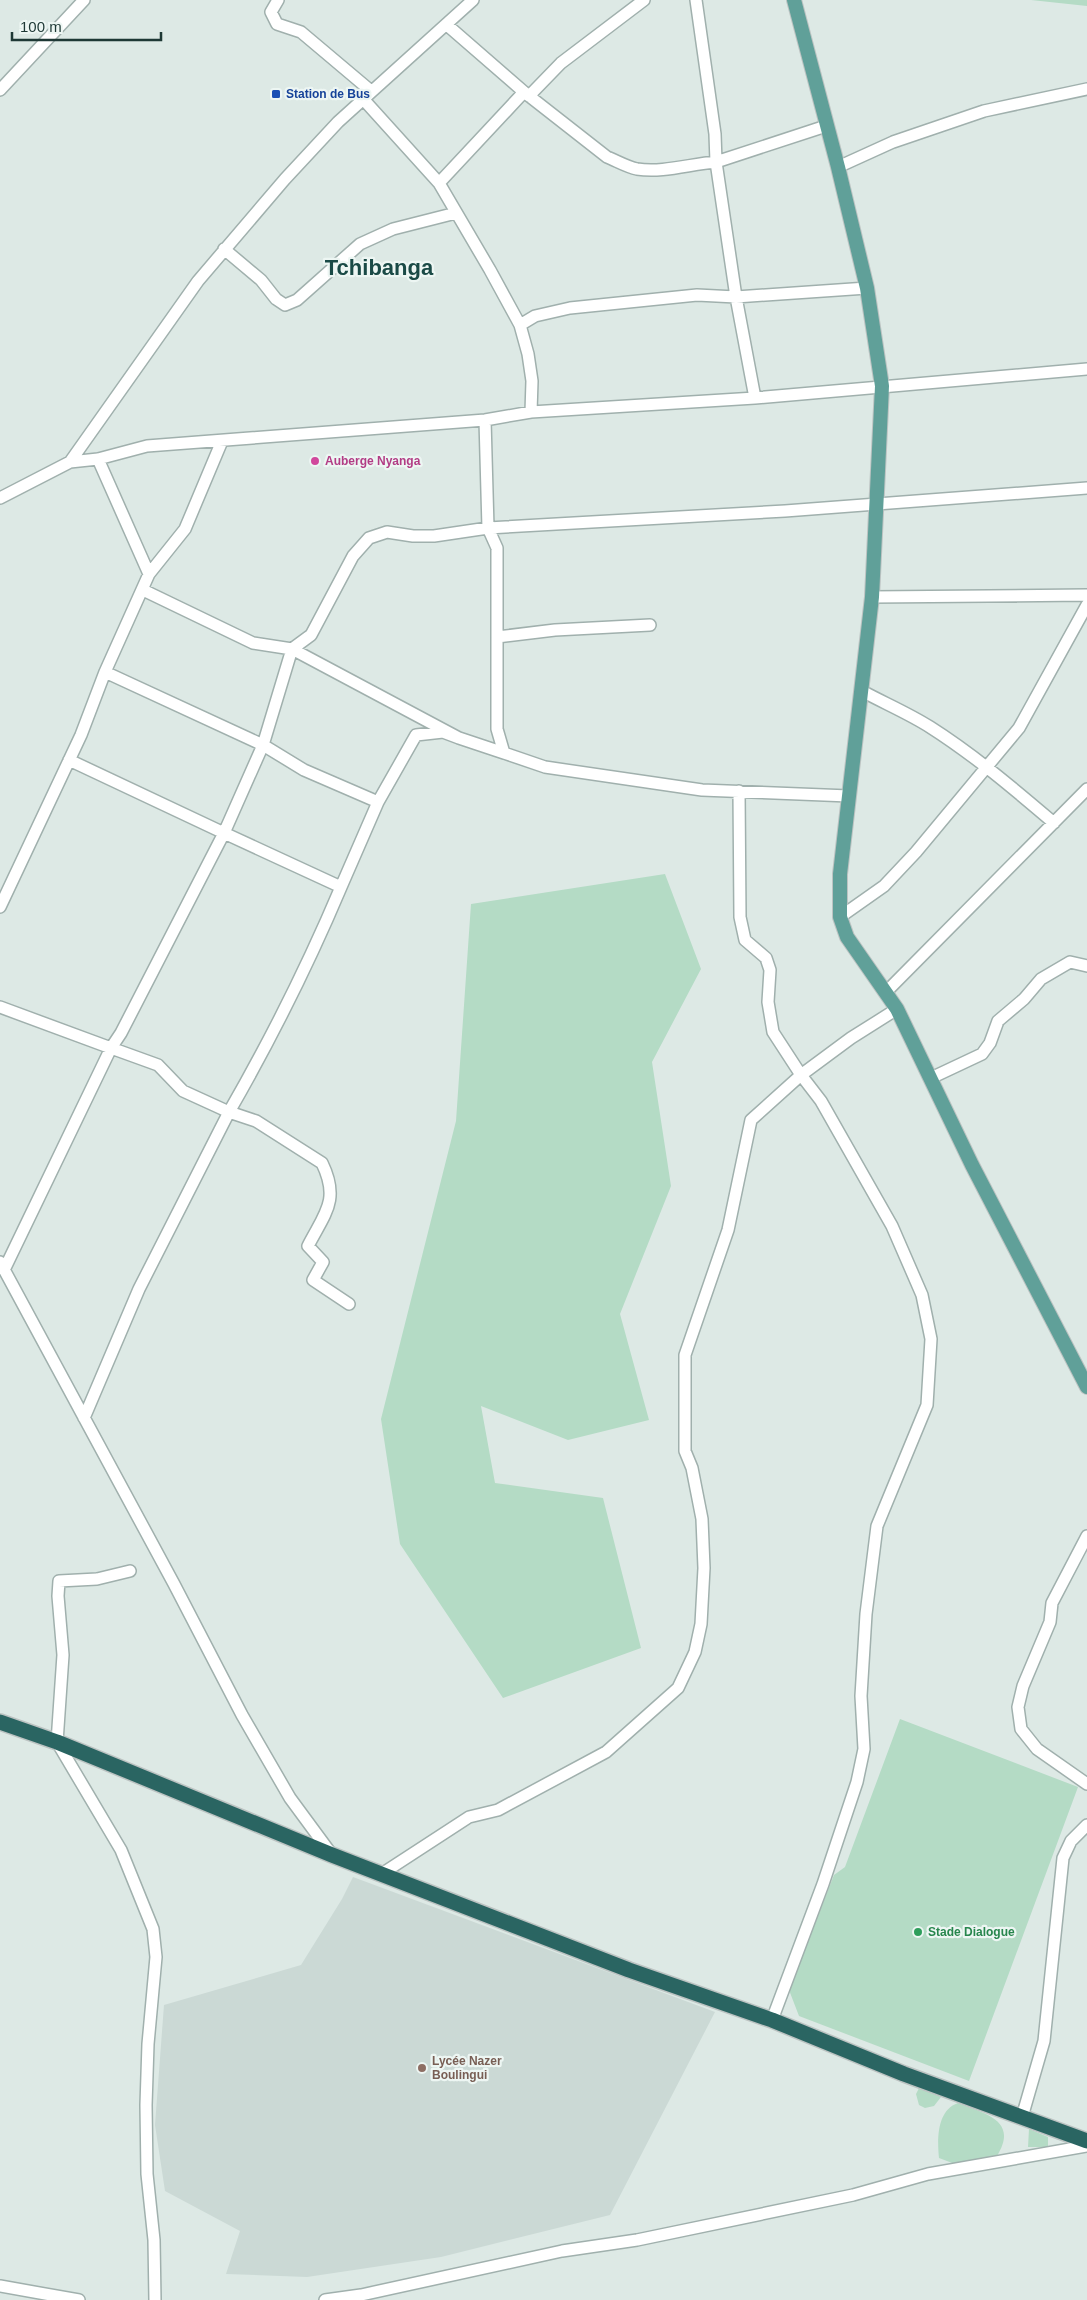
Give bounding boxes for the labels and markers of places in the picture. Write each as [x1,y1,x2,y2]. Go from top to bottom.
place label: Station de Bus [286,87,370,101]
marker: Station de Bus [270,88,282,100]
place label: Auberge Nyanga [325,454,421,468]
marker: Auberge Nyanga [309,455,321,467]
place label: Stade Dialogue [928,1925,1015,1939]
marker: Stade Dialogue [912,1926,924,1938]
place label: Lycée Nazer Boulingui [432,2054,502,2082]
marker: Lycée Nazer Boulingui [416,2062,428,2074]

